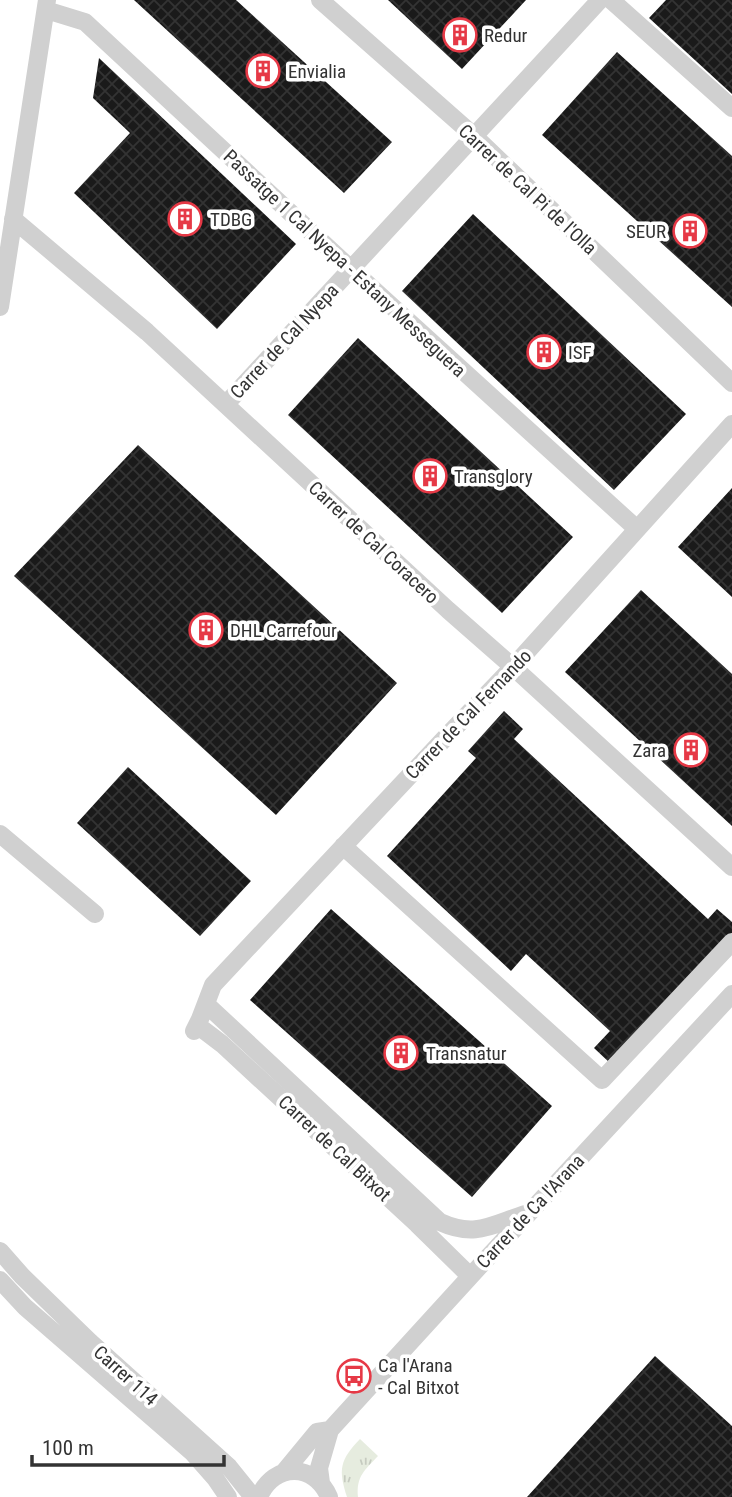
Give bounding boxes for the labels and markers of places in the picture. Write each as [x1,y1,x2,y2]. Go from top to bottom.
building icon: Redur [441,16,479,54]
place label: Redur [484,24,528,47]
building icon: Envialia [244,52,282,90]
place label: Envialia [288,60,346,83]
building icon: TDBG [166,200,204,238]
place label: TDBG [210,208,252,231]
building icon: SEUR [671,212,709,250]
place label: SEUR [626,220,666,243]
building icon: ISF [525,333,563,371]
place label: ISF [568,341,592,364]
building icon: Transglory [411,457,449,495]
place label: Transglory [454,465,533,488]
building icon: DHL Carrefour [187,611,225,649]
place label: DHL Carrefour [230,619,337,642]
building icon: Zara [672,731,710,769]
place label: Zara [632,739,666,762]
building icon: Transnatur [382,1034,420,1072]
place label: Transnatur [426,1042,507,1065]
place label: Ca l'Arana - Cal Bitxot [378,1354,459,1399]
bus stop icon: Ca l'Arana - Cal Bitxot [335,1357,373,1395]

